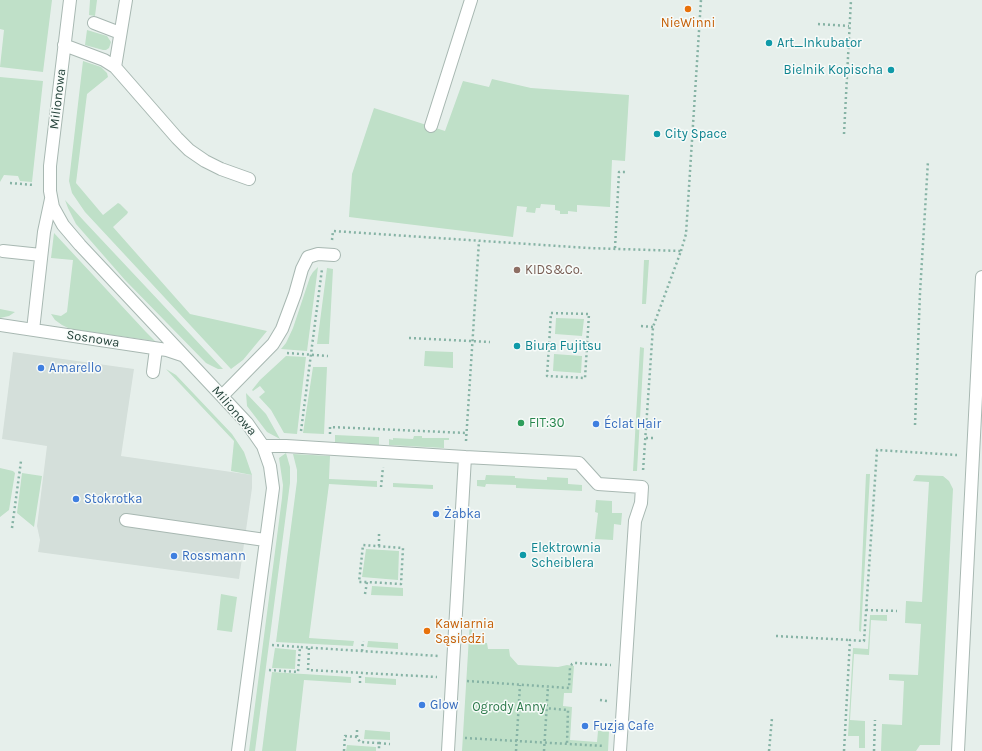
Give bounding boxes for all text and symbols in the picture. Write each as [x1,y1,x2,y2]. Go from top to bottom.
marker: NieWinni [683,4,693,14]
place label: NieWinni [661,15,715,31]
place label: Art_Inkubator [777,35,862,51]
marker: Art_Inkubator [764,38,774,48]
place label: Bielnik Kopischa [784,62,883,78]
marker: Bielnik Kopischa [886,65,896,75]
street label: Milionowa [47,68,69,130]
place label: City Space [665,126,727,142]
marker: City Space [652,129,662,139]
place label: KIDS&Co. [525,262,582,278]
marker: KIDS&Co. [512,265,522,275]
street label: Sosnowa [65,327,121,351]
place label: Biura Fujitsu [525,338,602,354]
marker: Biura Fujitsu [512,341,522,351]
place label: Amarello [49,360,102,376]
marker: Amarello [36,363,46,373]
street label: Milionowa [208,383,260,439]
place label: FIT:30 [529,415,564,431]
place label: Éclat Hair [604,416,661,432]
marker: FIT:30 [516,418,526,428]
marker: Éclat Hair [591,419,601,429]
place label: Stokrotka [84,491,142,507]
marker: Stokrotka [71,494,81,504]
place label: Żabka [444,506,481,522]
marker: Żabka [431,509,441,519]
place label: Elektrownia Scheiblera [531,540,601,571]
place label: Rossmann [182,548,246,564]
marker: Elektrownia Scheiblera [518,550,528,560]
marker: Rossmann [169,551,179,561]
place label: Kawiarnia Sąsiedzi [435,616,494,647]
marker: Kawiarnia Sąsiedzi [422,626,432,636]
place label: Glow [430,697,459,713]
park label: Ogrody Anny [472,699,546,715]
marker: Glow [417,700,427,710]
place label: Fuzja Cafe [593,718,654,734]
marker: Fuzja Cafe [580,721,590,731]

